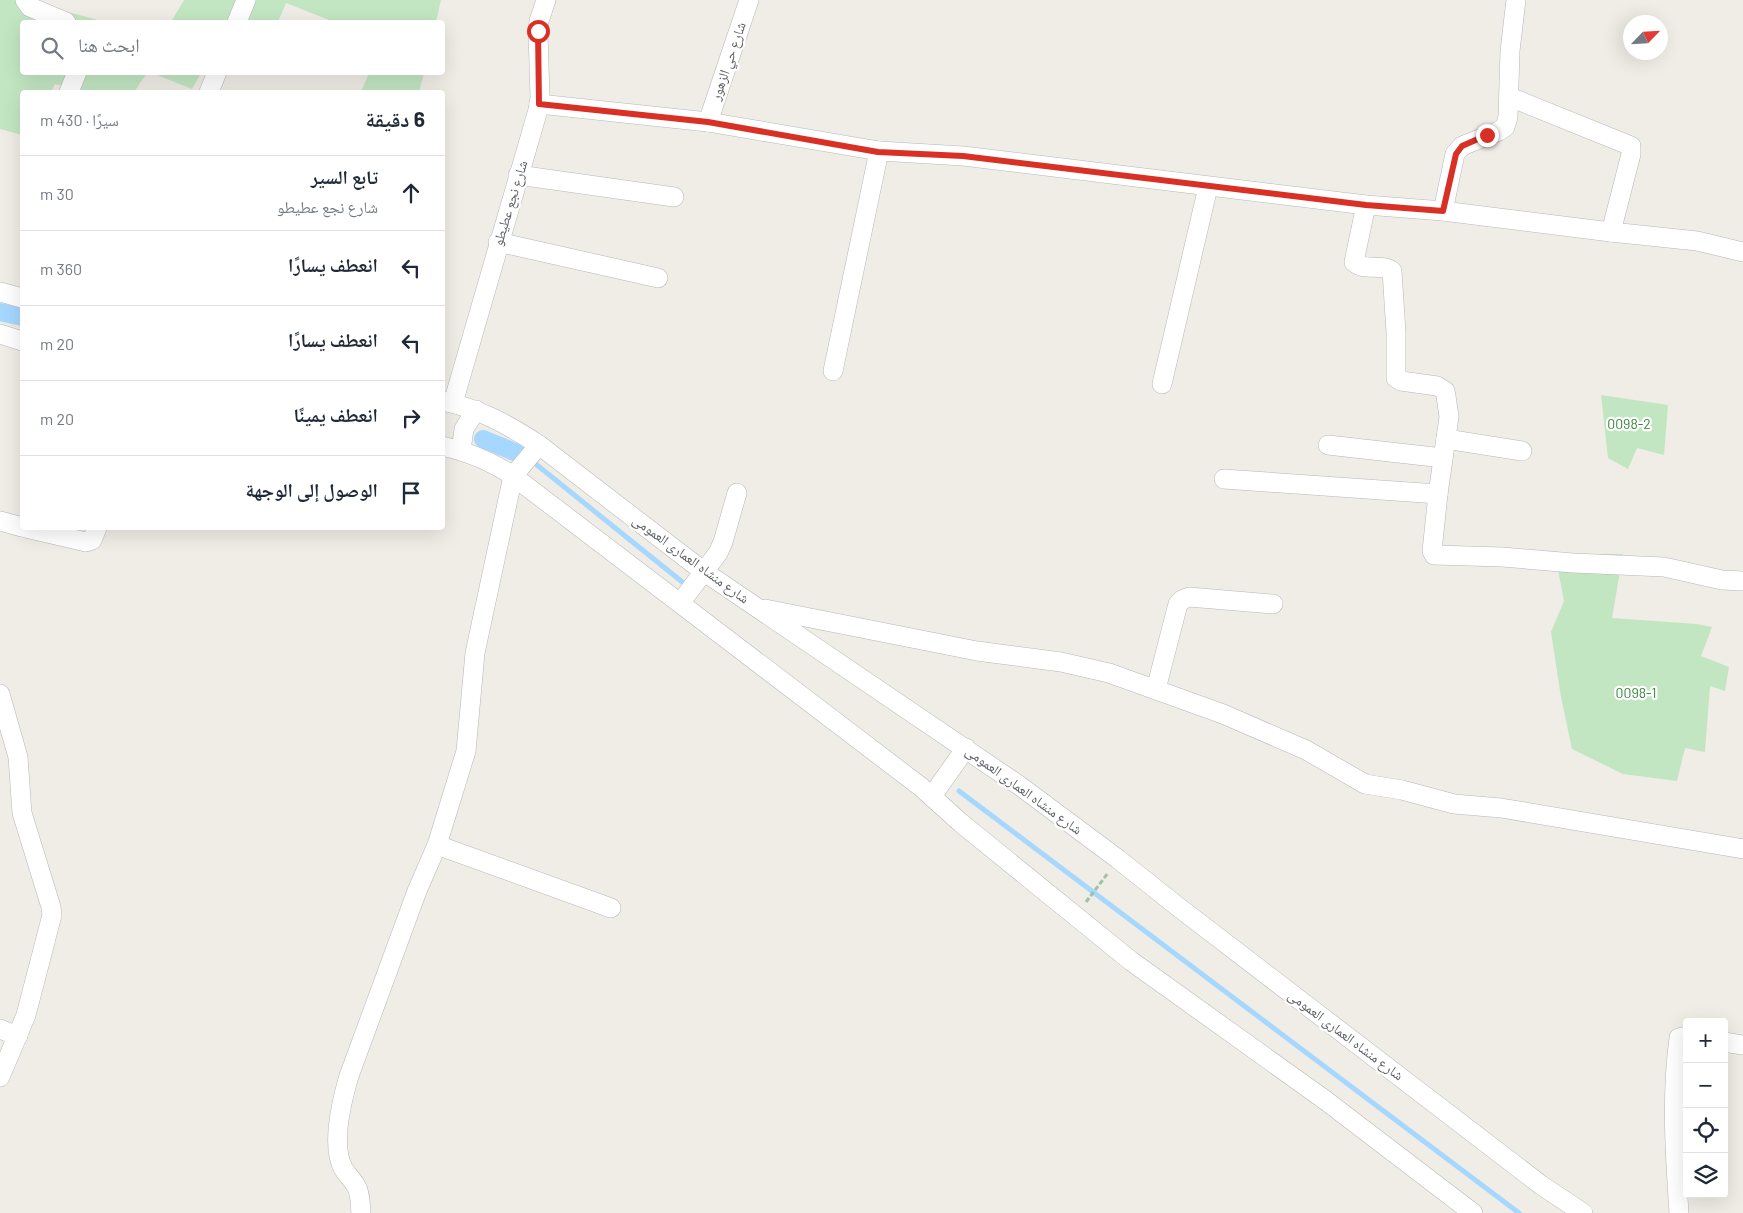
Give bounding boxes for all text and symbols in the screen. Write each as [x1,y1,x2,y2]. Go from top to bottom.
north arrow [1623,15,1668,60]
street label: شارع حي الزهور [706,19,752,104]
search box [20,20,445,75]
route start [527,20,550,43]
text: ابحث هنا [78,33,140,56]
icon: search [38,34,66,62]
text: 6 دقيقة [365,106,425,131]
text: سيرًا · 430 m [40,110,119,129]
route end [1476,124,1499,147]
street label: شارع نجع عطيطو [488,158,532,248]
text: تابع السير [311,165,378,188]
icon: ahead [397,179,425,207]
text: 30 m [40,184,74,203]
text: شارع نجع عطيطو [277,197,378,216]
text: انعطف يسارًا [288,253,378,276]
icon: left [397,254,425,282]
text: 360 m [40,259,82,278]
text: انعطف يسارًا [288,328,378,351]
icon: left [397,329,425,357]
text: 20 m [40,334,74,353]
text: انعطف يمينًا [294,403,378,426]
icon: right [397,404,425,432]
text: 20 m [40,409,74,428]
park label: 0098-2 [1607,415,1651,432]
text: الوصول إلى الوجهة [245,478,378,501]
icon: arrive [397,479,425,507]
street label: شارع منشاه العمارى العمومى [629,511,753,608]
park label: 0098-1 [1616,684,1656,701]
street label: شارع منشاه العمارى العمومى [962,742,1086,839]
street label: شارع منشاه العمارى العمومى [1284,986,1407,1085]
map controls [1683,1018,1728,1198]
button: + [1683,1018,1728,1063]
button: − [1683,1063,1728,1108]
button: locate [1683,1108,1728,1153]
button: layers [1683,1153,1728,1198]

